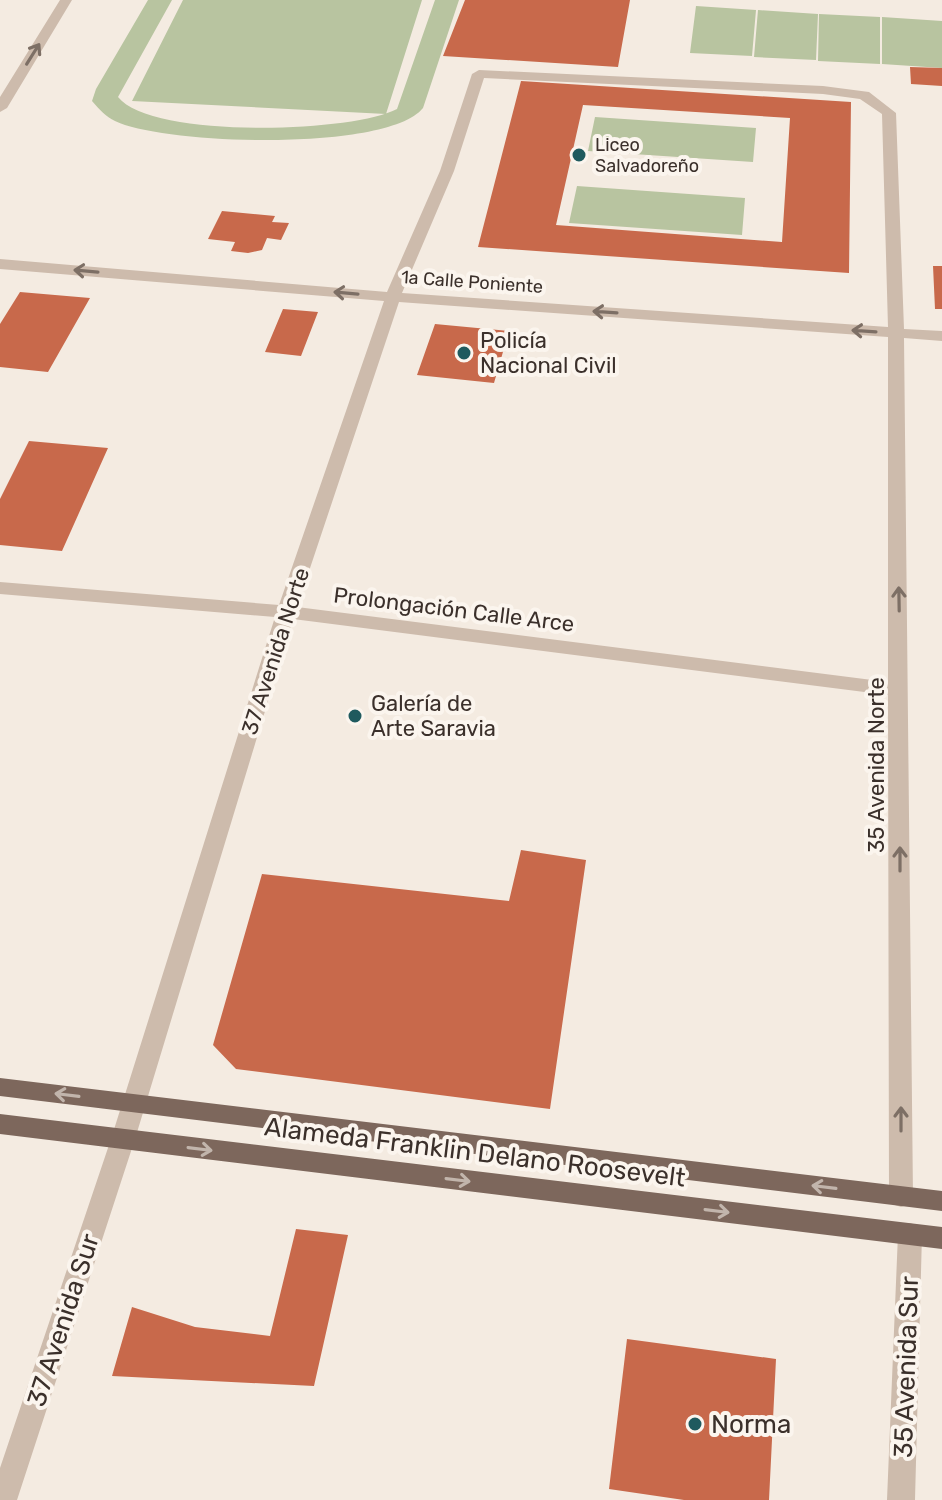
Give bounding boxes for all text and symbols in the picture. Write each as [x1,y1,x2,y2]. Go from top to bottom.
one-way arrow [25,43,41,66]
place label: Liceo Salvadoreño [595,134,699,177]
marker: Liceo Salvadoreño [570,146,588,164]
one-way arrow [74,263,100,278]
street label: 1a Calle Poniente [400,266,544,298]
one-way arrow [333,285,360,300]
one-way arrow [592,304,619,319]
one-way arrow [851,323,878,338]
place label: Policía Nacional Civil [480,327,617,379]
marker: Policía Nacional Civil [455,344,473,362]
street label: 37 Avenida Norte [236,564,315,738]
street label: Prolongación Calle Arce [332,581,576,638]
one-way arrow [891,586,907,613]
street label: 35 Avenida Norte [863,677,890,853]
place label: Galería de Arte Saravia [371,690,496,742]
marker: Galería de Arte Saravia [346,707,364,725]
one-way arrow [892,846,908,873]
one-way arrow [54,1088,81,1103]
one-way arrow [893,1106,909,1133]
street label: Alameda Franklin Delano Roosevelt [263,1111,687,1194]
one-way arrow [186,1142,213,1157]
one-way arrow [444,1173,471,1188]
one-way arrow [811,1179,837,1194]
one-way arrow [703,1204,729,1219]
street label: 37 Avenida Sur [21,1230,106,1410]
street label: 35 Avenida Sur [888,1276,925,1458]
place label: Norma [711,1409,791,1440]
marker: Norma [686,1415,704,1433]

